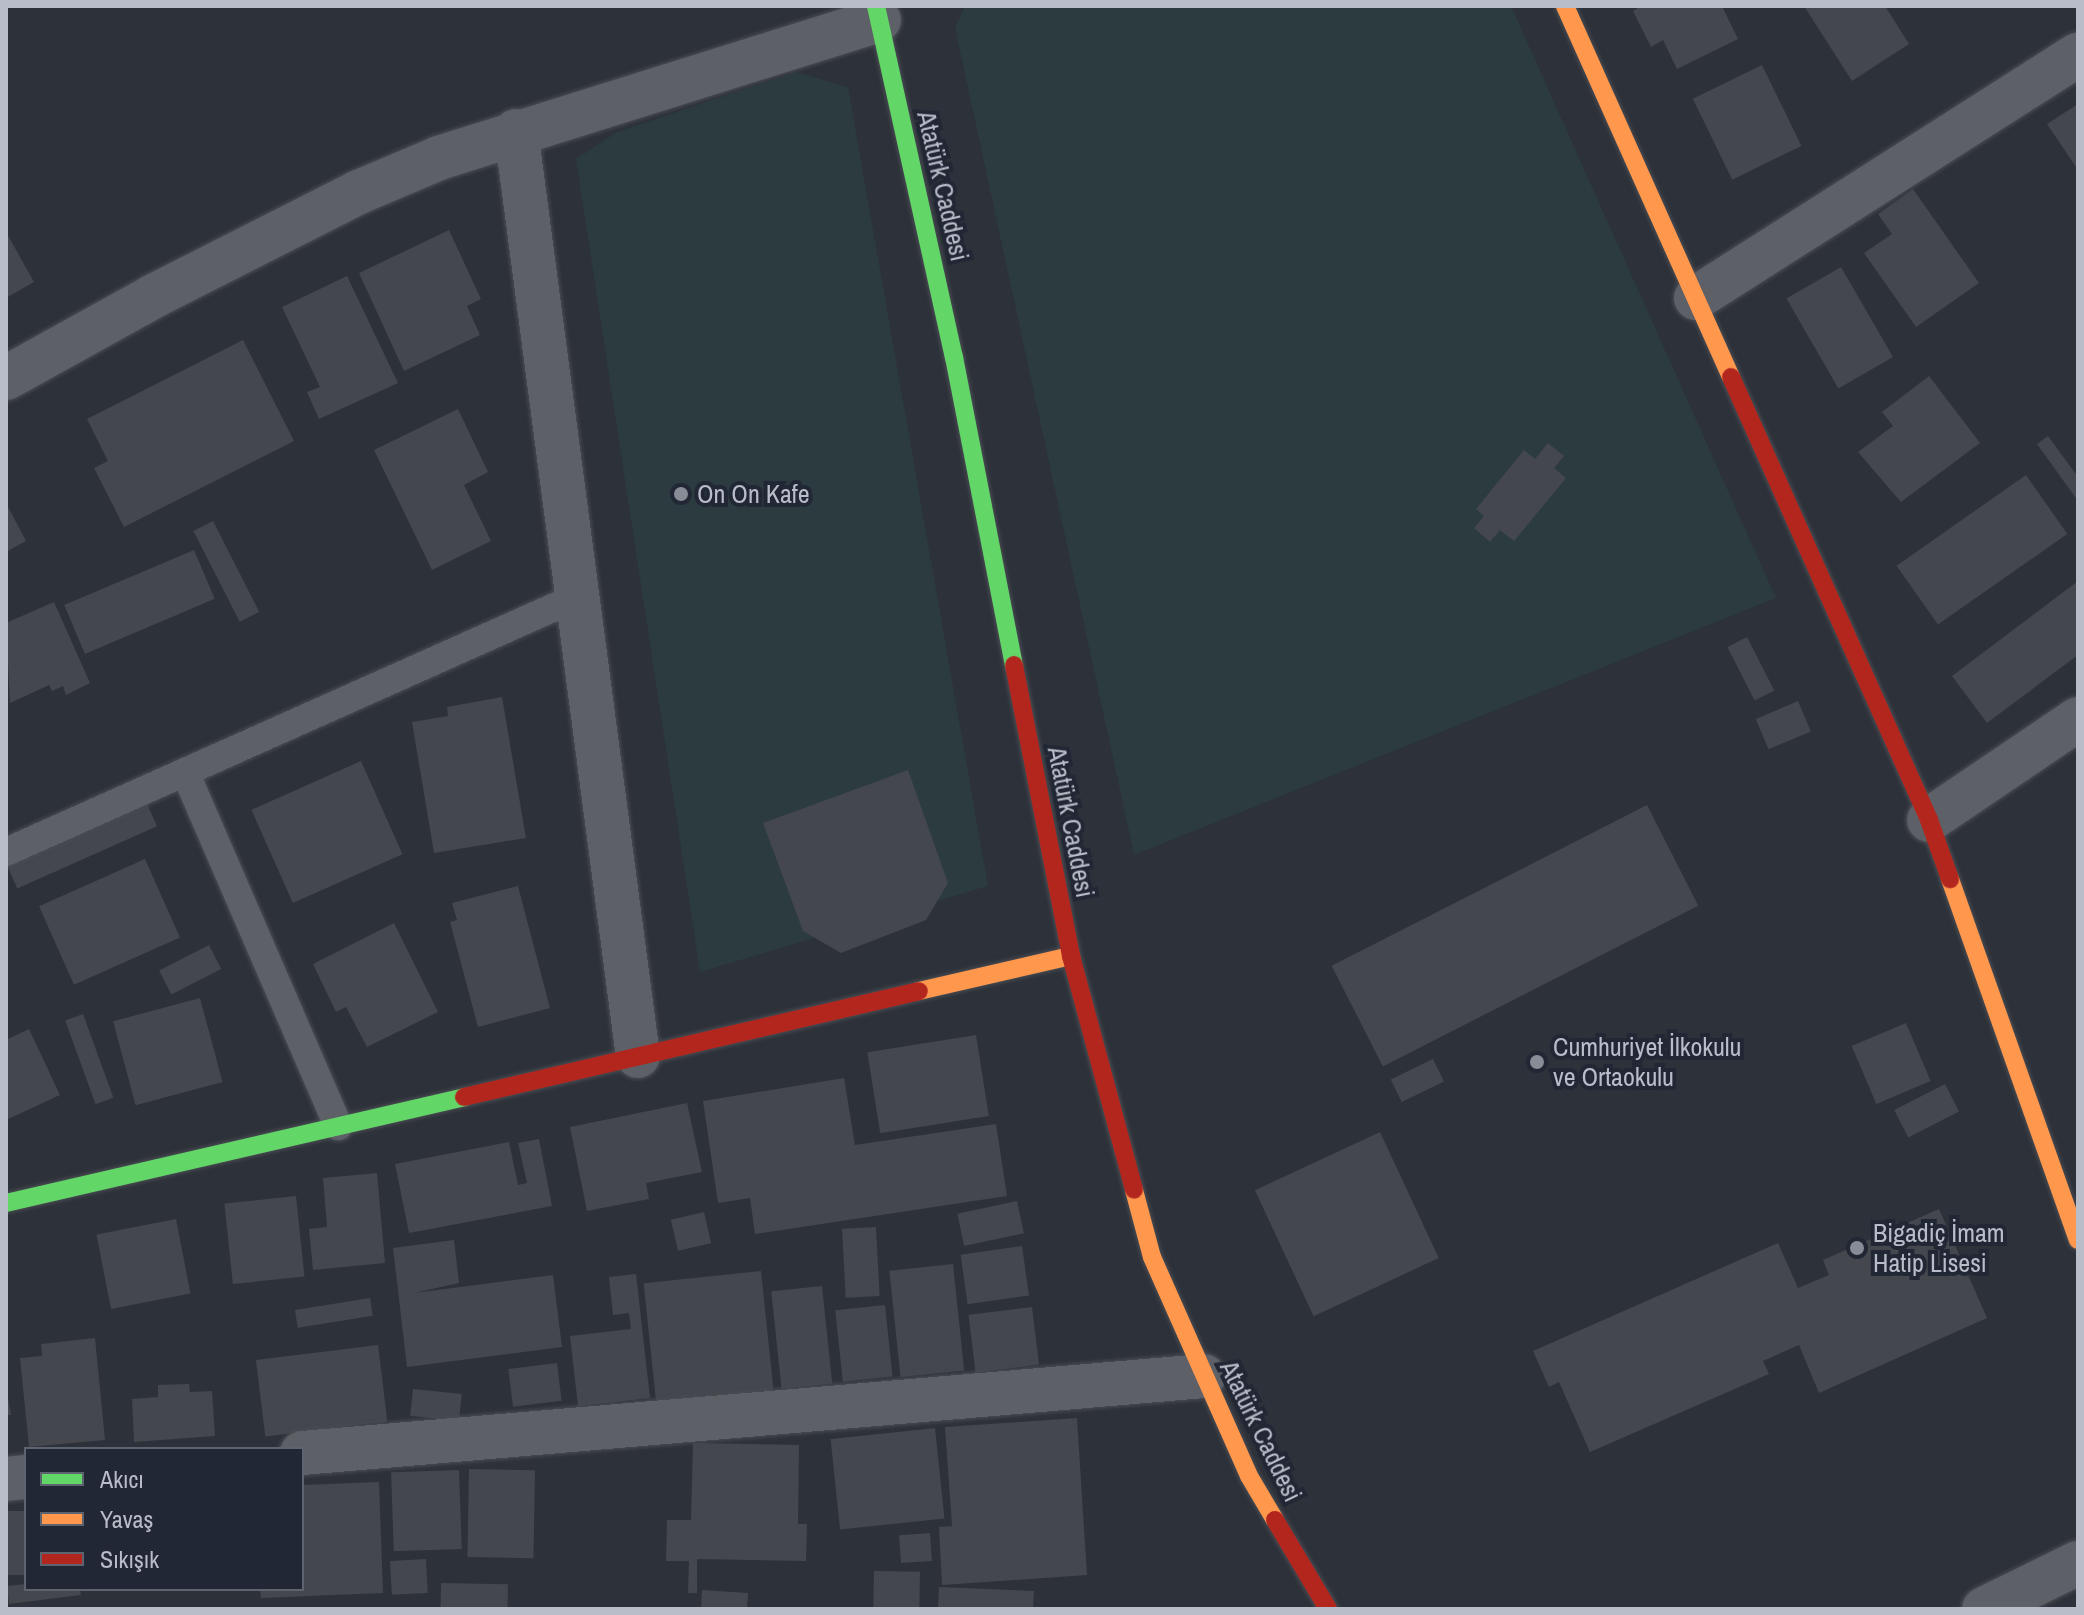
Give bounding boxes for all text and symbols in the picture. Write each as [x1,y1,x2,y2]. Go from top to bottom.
street label: Atatürk Caddesi [911,108,975,264]
place label: On On Kafe [697,478,810,510]
marker: On On Kafe [672,485,690,503]
street label: Atatürk Caddesi [1041,744,1101,900]
place label: Cumhuriyet İlkokulu ve Ortaokulu [1553,1031,1741,1092]
marker: Cumhuriyet İlkokulu ve Ortaokulu [1528,1053,1546,1071]
place label: Bigadiç İmam Hatip Lisesi [1873,1217,2005,1278]
marker: Bigadiç İmam Hatip Lisesi [1848,1239,1866,1257]
street label: Atatürk Caddesi [1213,1355,1309,1507]
legend [24,1447,304,1591]
text: Akıcı [100,1463,144,1495]
text: Yavaş [100,1503,153,1535]
text: Sıkışık [100,1543,159,1575]

